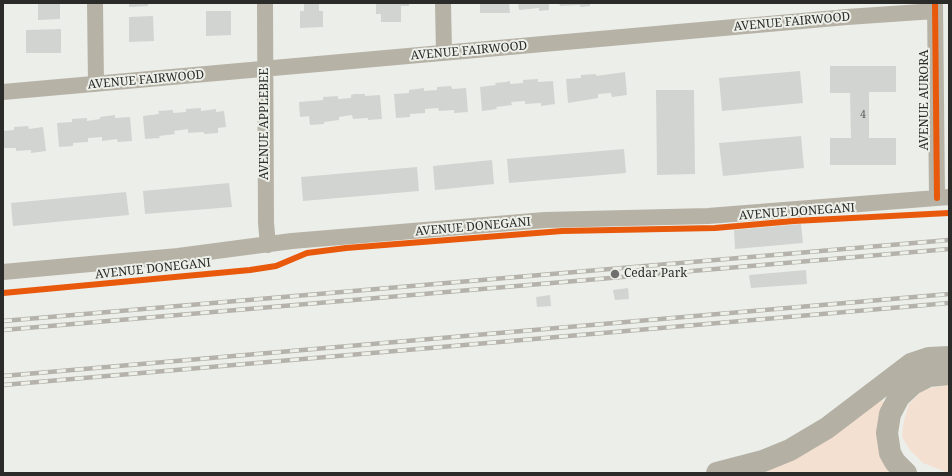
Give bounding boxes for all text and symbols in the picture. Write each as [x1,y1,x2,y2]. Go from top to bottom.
street label: AVENUE FAIRWOOD [733,10,851,34]
street label: AVENUE FAIRWOOD [410,39,528,63]
street label: AVENUE AURORA [918,49,932,151]
street label: AVENUE FAIRWOOD [87,68,205,92]
street label: AVENUE APPLEBEE [258,68,272,180]
house number: 4 [860,109,866,121]
street label: AVENUE DONEGANI [738,201,856,223]
street label: AVENUE DONEGANI [414,215,532,239]
street label: AVENUE DONEGANI [94,256,212,282]
place label: Cedar Park [624,267,687,281]
marker: Cedar Park [609,268,621,280]

